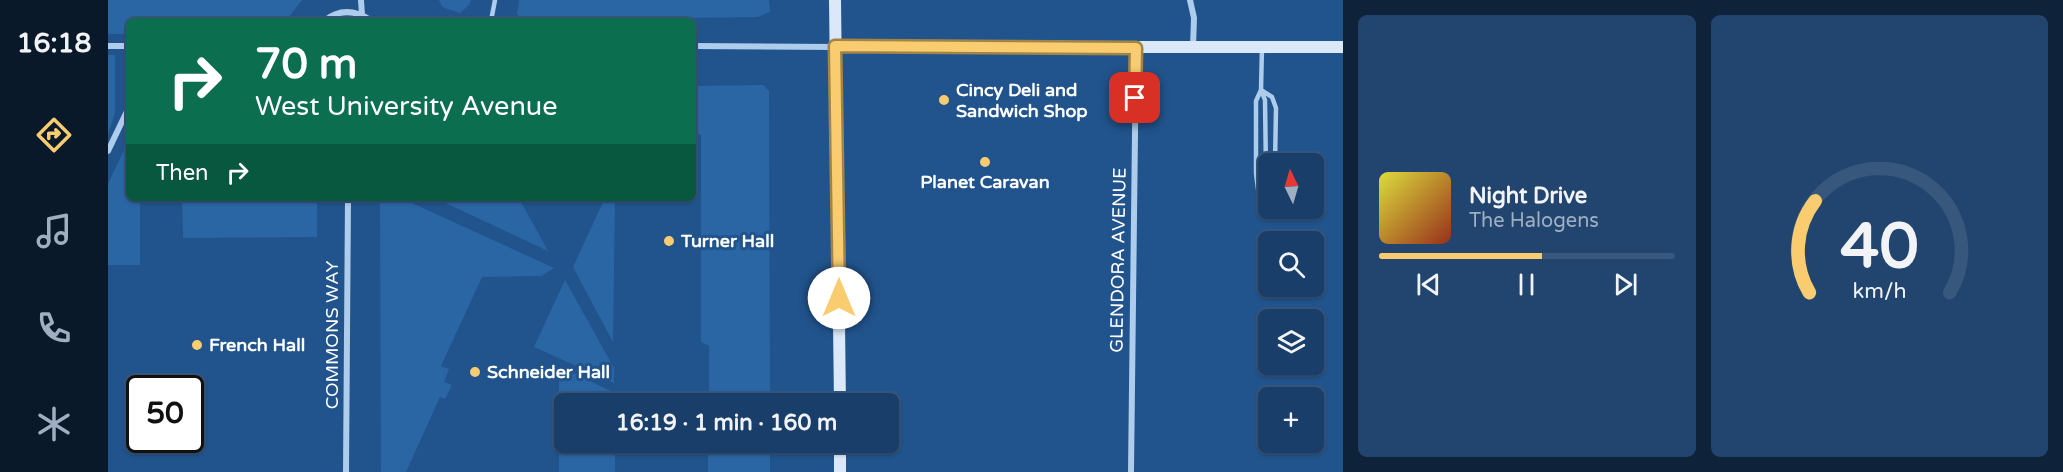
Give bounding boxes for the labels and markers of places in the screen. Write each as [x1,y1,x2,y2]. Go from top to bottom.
pin [1109,72,1160,123]
place label: Cincy Deli and Sandwich Shop [956,79,1088,122]
marker: Cincy Deli and Sandwich Shop [937,93,951,107]
marker: Planet Caravan [978,155,992,169]
place label: Planet Caravan [920,171,1050,193]
place label: Turner Hall [680,230,774,252]
marker: Turner Hall [662,234,676,248]
place label: French Hall [209,334,305,356]
marker: French Hall [190,338,204,352]
place label: Schneider Hall [487,361,610,383]
marker: Schneider Hall [468,365,482,379]

